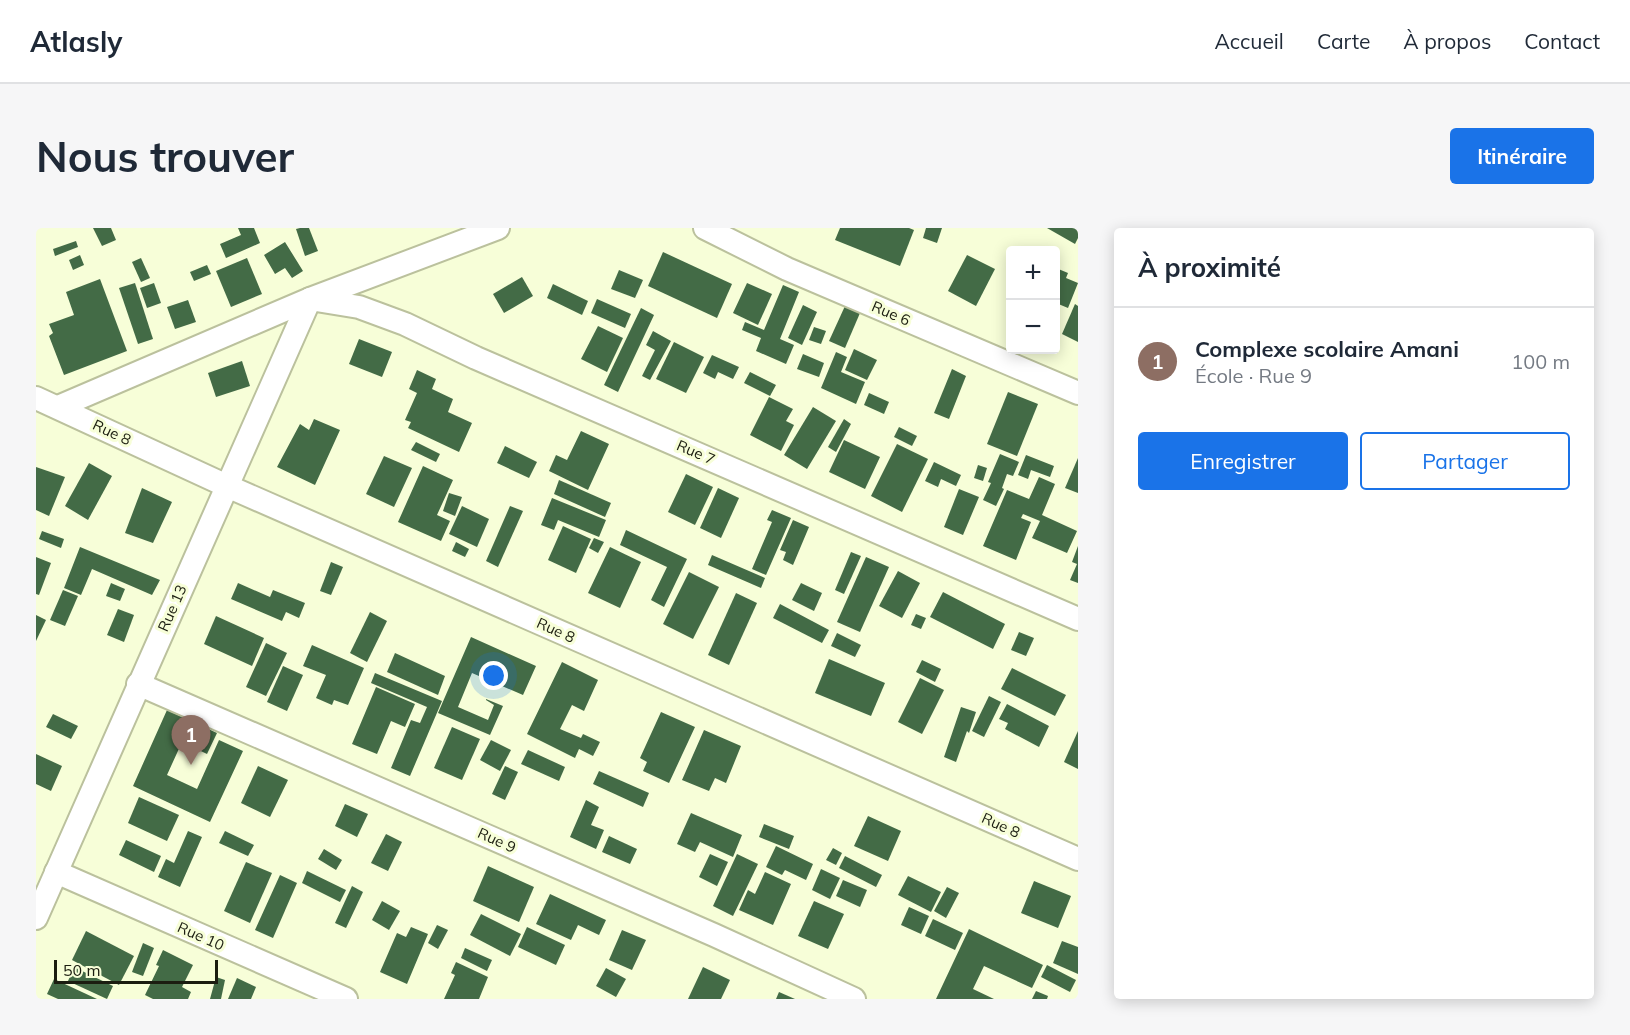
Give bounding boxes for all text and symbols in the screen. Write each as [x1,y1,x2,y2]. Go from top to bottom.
text: Atlasly [30,24,122,59]
text: Accueil [1214,28,1284,54]
text: Carte [1317,28,1370,54]
text: À propos [1403,28,1491,54]
text: Contact [1524,28,1600,54]
button: Itinéraire [1450,128,1594,184]
text: Nous trouver [36,130,294,183]
map controls [1006,246,1060,354]
button: + [1006,246,1060,300]
text: À proximité [1138,251,1281,284]
street label: Rue 6 [869,296,913,330]
button: − [1006,300,1060,354]
text: Complexe scolaire Amani [1195,335,1459,363]
text: 1 [1152,349,1164,374]
text: 100 m [1511,349,1570,374]
text: École · Rue 9 [1195,363,1312,388]
street label: Rue 8 [90,415,134,449]
button: Enregistrer [1138,432,1348,490]
button: Partager [1360,432,1570,490]
street label: Rue 7 [674,435,718,469]
street label: Rue 13 [153,582,191,634]
street label: Rue 8 [534,613,578,647]
your location [479,661,508,690]
pin: 1 [172,716,210,765]
street label: Rue 8 [979,808,1023,842]
street label: Rue 9 [475,823,519,857]
street label: Rue 10 [175,917,227,955]
scale bar [54,957,218,984]
text: 50 m [63,960,100,980]

